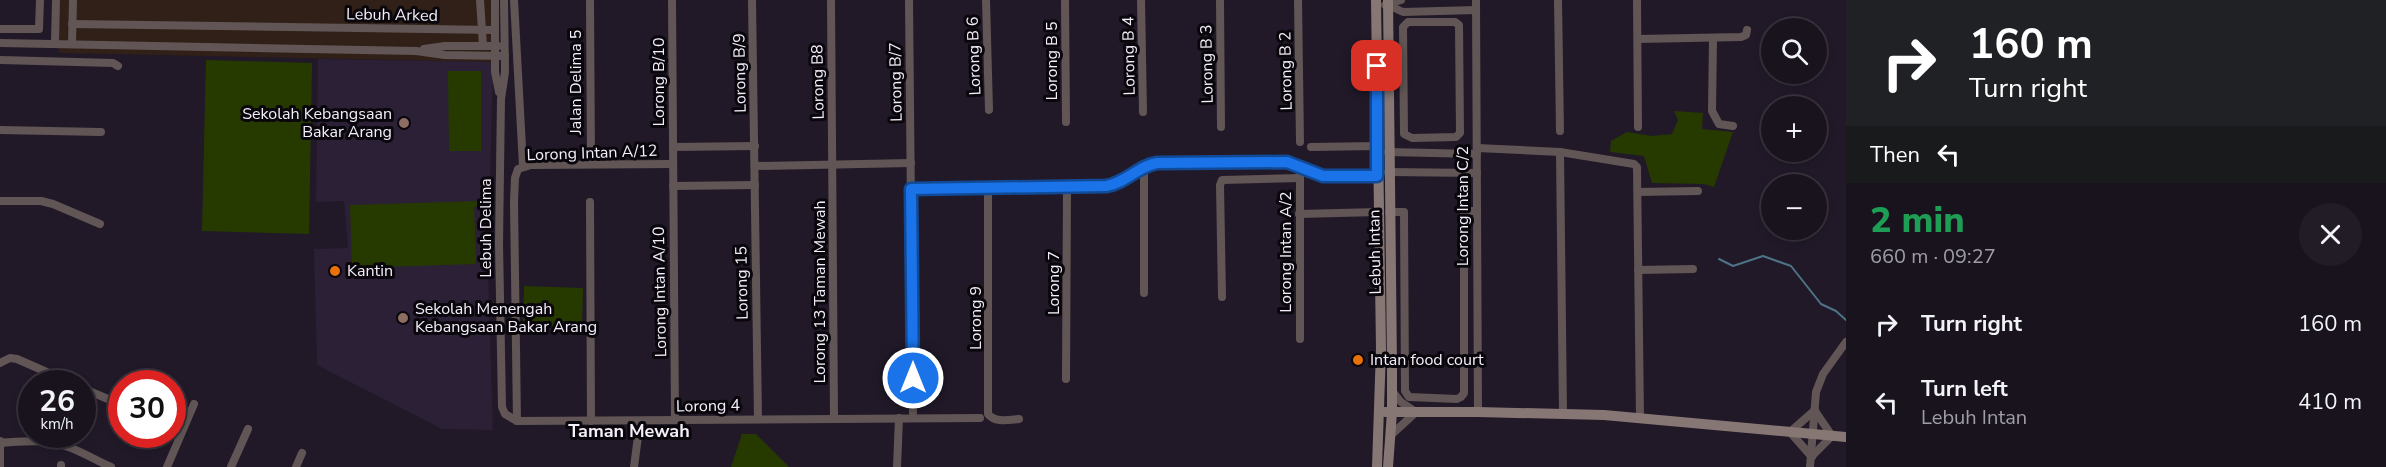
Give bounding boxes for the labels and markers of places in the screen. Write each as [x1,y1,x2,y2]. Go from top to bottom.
pin [1351,40,1402,91]
place label: Sekolah Kebangsaan Bakar Arang [242,103,392,143]
marker: Sekolah Kebangsaan Bakar Arang [397,116,411,130]
place label: Kantin [347,260,393,282]
marker: Kantin [328,264,342,278]
place label: Sekolah Menengah Kebangsaan Bakar Arang [415,298,597,338]
marker: Sekolah Menengah Kebangsaan Bakar Arang [396,311,410,325]
place label: Intan food court [1370,349,1484,371]
marker: Intan food court [1351,353,1365,367]

